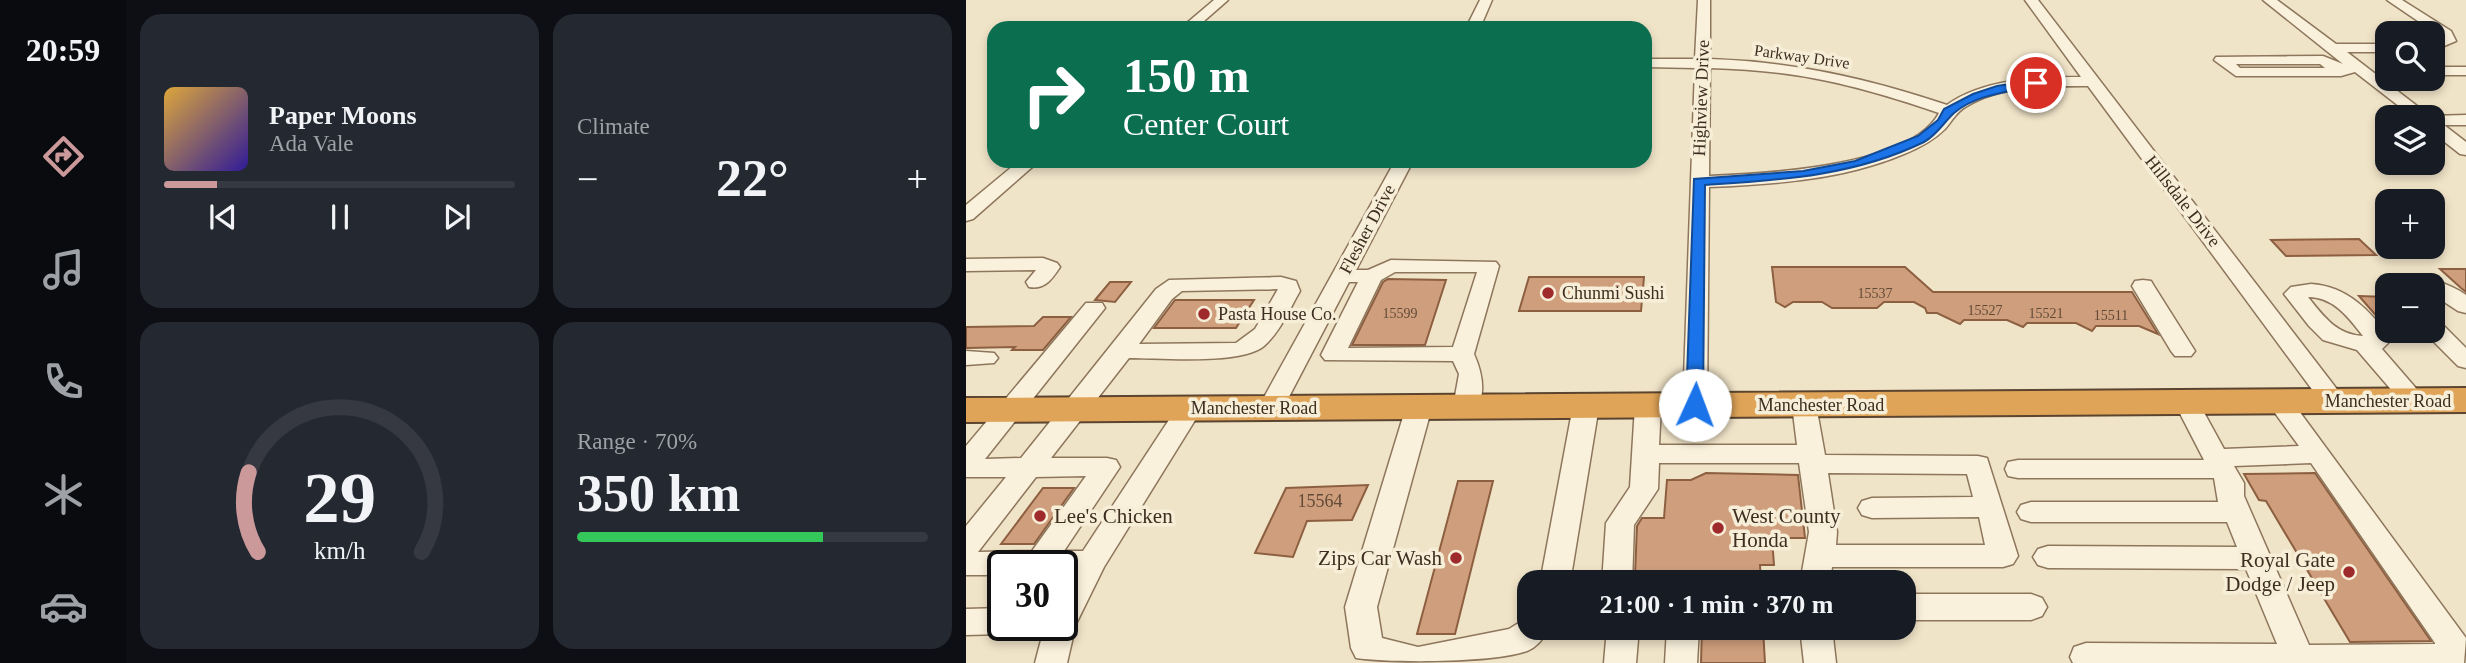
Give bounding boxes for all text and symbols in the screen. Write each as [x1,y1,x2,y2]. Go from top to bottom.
map controls [2375,21,2445,343]
button: search [2375,21,2445,91]
text: 20:59 [26,32,100,68]
street label: Highview Drive [1689,39,1713,157]
street label: Parkway Drive [1753,41,1851,73]
text: 150 m [1123,48,1250,103]
icon: right [1008,49,1099,140]
pin [2006,53,2066,113]
icon: arrive [2017,64,2055,102]
text: Paper Moons [269,101,417,130]
button: layers [2375,105,2445,175]
text: Center Court [1123,106,1289,142]
text: Climate [577,114,650,139]
text: Ada Vale [269,131,354,156]
icon: directions [39,132,88,181]
text: 22° [716,150,789,207]
street label: Hillsdale Drive [2141,151,2225,251]
text: − [577,158,598,200]
text: + [907,158,928,200]
street label: Flesher Drive [1335,181,1399,277]
button: + [2375,189,2445,259]
icon: previous [204,198,242,236]
icon: pause [321,198,359,236]
icon: next [438,198,476,236]
icon: music [39,245,88,294]
button: − [2375,273,2445,343]
place label: Chunmi Sushi [1562,283,1665,303]
marker: Chunmi Sushi [1540,285,1556,301]
house number: 15537 [1858,286,1893,301]
house number: 15527 [1968,303,2003,318]
place label: Pasta House Co. [1218,304,1337,324]
marker: Pasta House Co. [1196,306,1212,322]
house number: 15599 [1383,306,1418,321]
house number: 15521 [2029,306,2064,321]
house number: 15511 [2094,308,2128,323]
icon: phone [39,357,88,406]
position arrow [1658,368,1732,442]
street label: Manchester Road [2325,391,2451,411]
street label: Manchester Road [1758,395,1884,415]
street label: Manchester Road [1191,398,1317,418]
text: Range · 70% [577,429,697,454]
text: 29 [303,457,376,538]
text: 350 km [577,465,740,522]
icon: climate [39,470,88,519]
house number: 15564 [1298,491,1343,511]
place label: Lee's Chicken [1054,504,1173,528]
place label: West County Honda [1732,504,1841,552]
marker: Lee's Chicken [1032,508,1048,524]
marker: West County Honda [1710,520,1726,536]
text: km/h [314,536,366,563]
place label: Zips Car Wash [1318,546,1442,570]
place label: Royal Gate Dodge / Jeep [2225,548,2335,596]
speed limit sign: 30 [987,550,1078,641]
marker: Zips Car Wash [1448,550,1464,566]
marker: Royal Gate Dodge / Jeep [2341,564,2357,580]
icon: car [39,582,88,631]
text: 21:00 · 1 min · 370 m [1600,590,1834,619]

